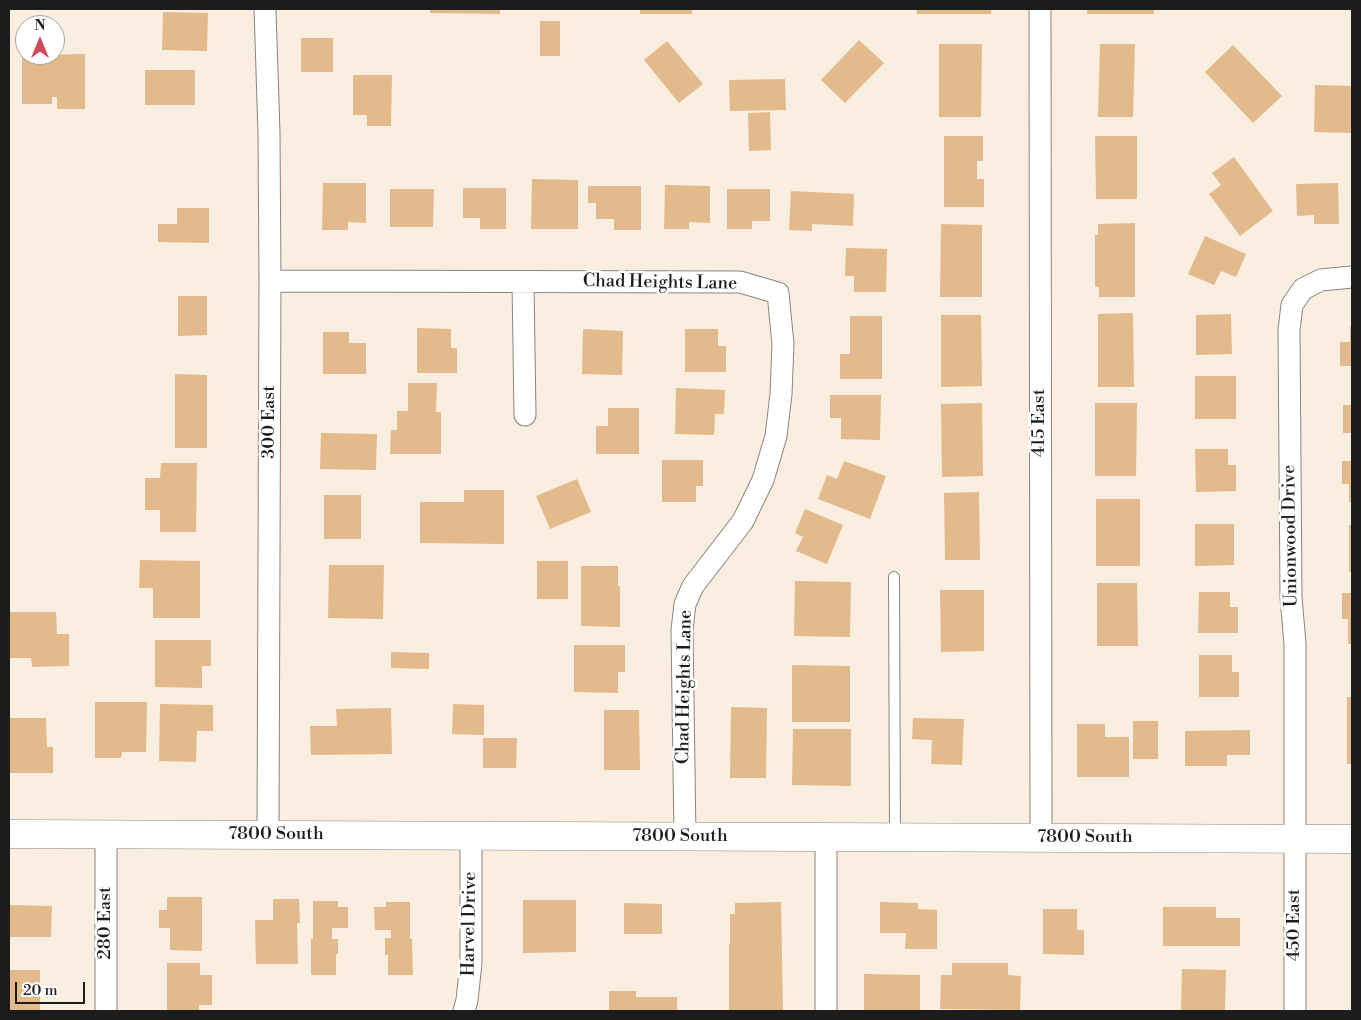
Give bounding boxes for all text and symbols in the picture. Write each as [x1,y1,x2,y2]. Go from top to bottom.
north arrow [15,15,65,65]
text: N [34,17,46,35]
street label: Chad Heights Lane [583,271,737,295]
street label: 300 East [259,385,281,459]
street label: 415 East [1029,389,1051,457]
street label: Unionwood Drive [1279,465,1303,607]
street label: Chad Heights Lane [673,610,697,764]
street label: 7800 South [228,824,324,846]
street label: 7800 South [632,826,728,848]
street label: 7800 South [1037,827,1133,849]
street label: Harvel Drive [458,871,482,977]
street label: 280 East [95,887,117,959]
street label: 450 East [1284,889,1306,961]
scale bar [18,972,88,1004]
text: 20 m [23,981,58,1000]

